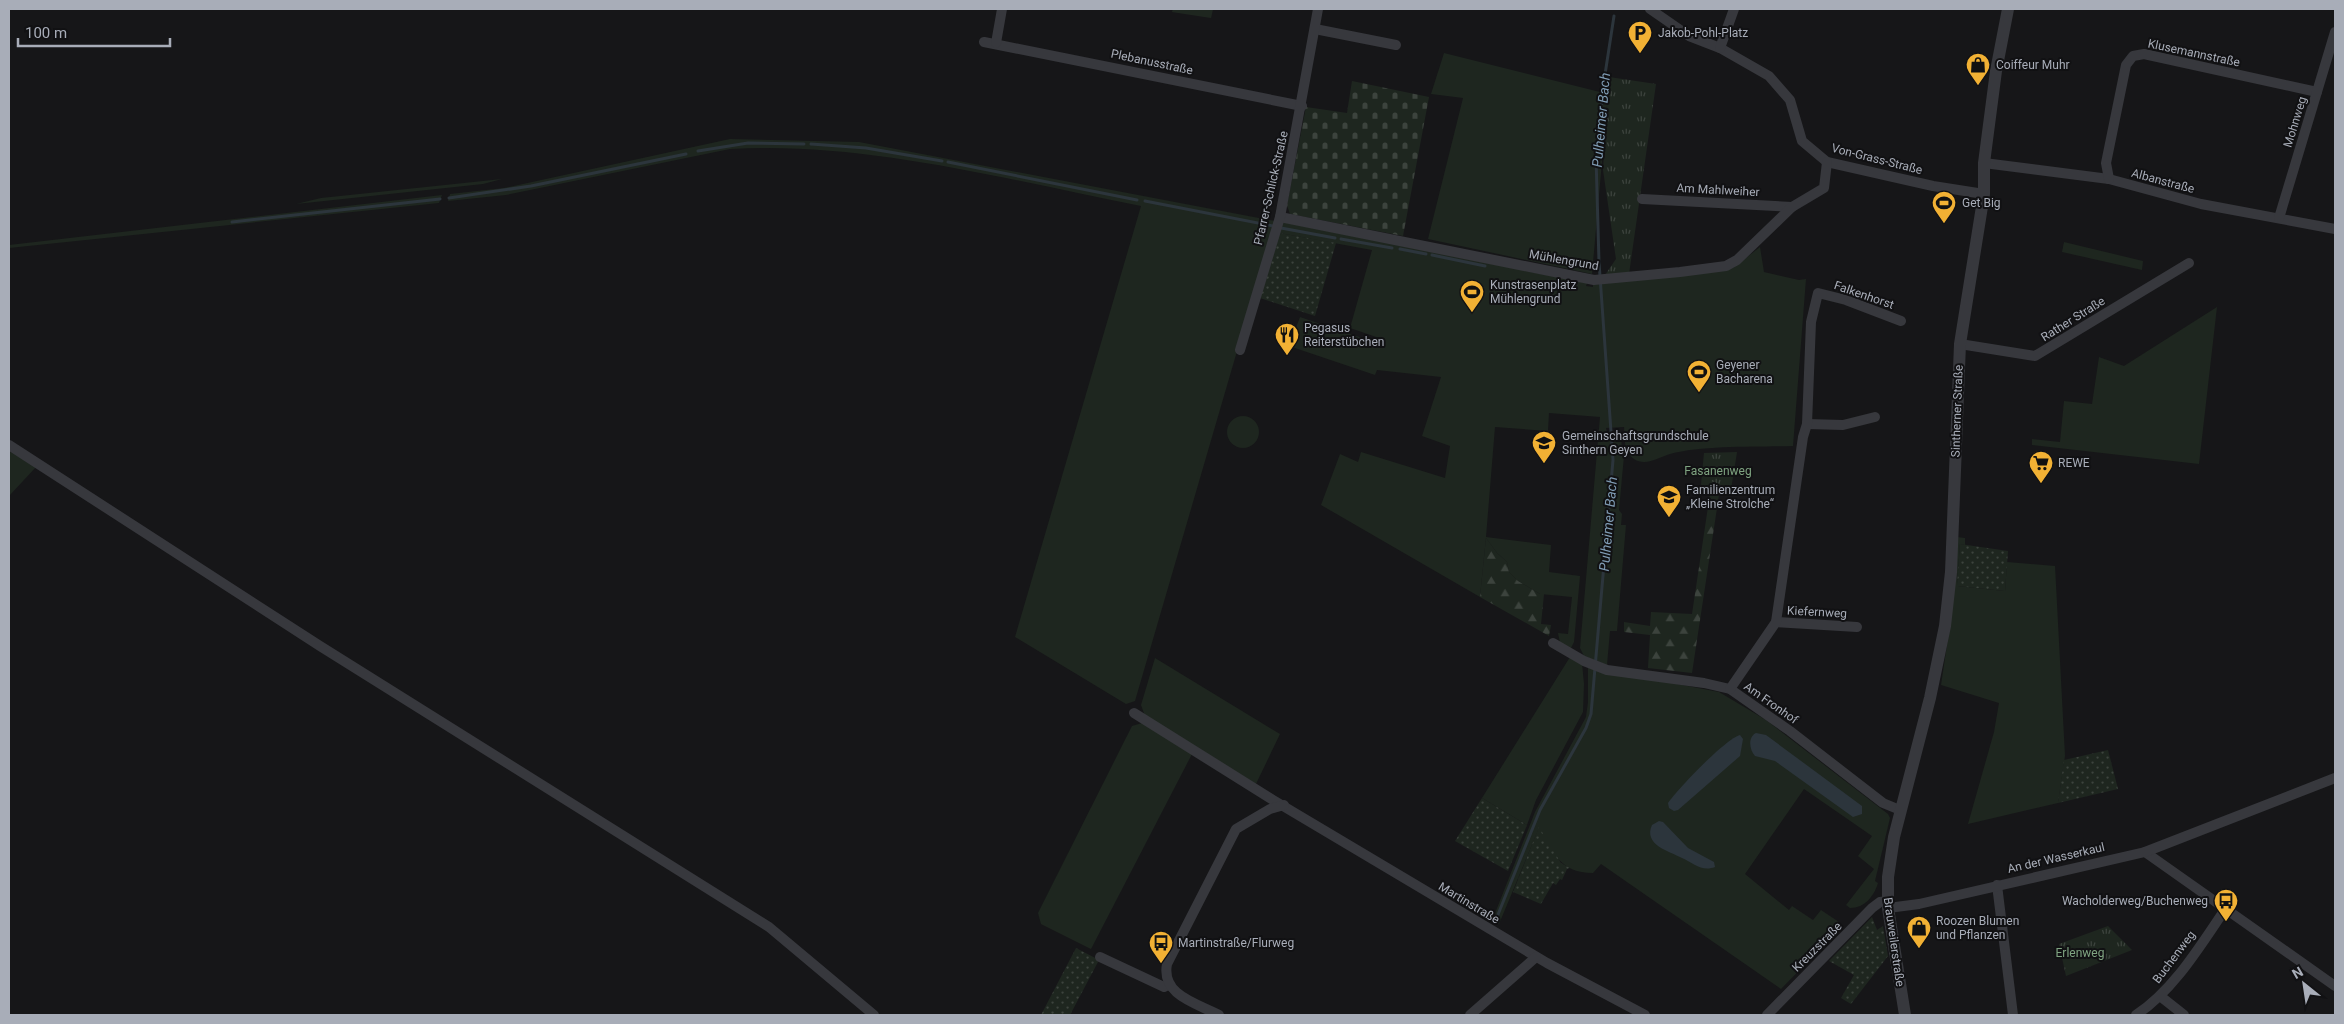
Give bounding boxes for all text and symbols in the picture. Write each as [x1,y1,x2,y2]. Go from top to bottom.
scale bar [18,15,170,47]
parking icon: Jakob-Pohl-Platz [1627,20,1653,54]
text: 100 m [25,24,67,42]
place label: Jakob-Pohl-Platz [1658,26,1748,40]
street label: Klusemannstraße [2147,36,2241,70]
street label: Plebanusstraße [1110,46,1194,78]
shop icon: Coiffeur Muhr [1965,52,1991,86]
place label: Coiffeur Muhr [1996,58,2070,72]
water label: Pulheimer Bach [1589,72,1613,168]
street label: Mohnweg [2281,95,2309,149]
street label: Pfarrer-Schlick-Straße [1251,130,1291,246]
street label: Von-Grass-Straße [1830,141,1924,177]
street label: Albanstraße [2130,166,2196,196]
street label: Am Mahlweiher [1676,181,1760,199]
sports icon: Get Big [1931,190,1957,224]
place label: Get Big [1962,196,2001,210]
street label: Mühlengrund [1528,247,1600,273]
place label: Kunstrasenplatz Mühlengrund [1490,278,1576,306]
street label: Falkenhorst [1832,278,1896,312]
sports icon: Kunstrasenplatz Mühlengrund [1459,279,1485,313]
street label: Rather Straße [2038,294,2108,344]
place label: Pegasus Reiterstübchen [1304,321,1384,349]
restaurant icon: Pegasus Reiterstübchen [1274,322,1300,356]
place label: Geyener Bacharena [1716,358,1773,386]
sports icon: Geyener Bacharena [1686,359,1712,393]
street label: Sintherner Straße [1948,364,1966,458]
place label: Gemeinschaftsgrundschule Sinthern Geyen [1562,429,1709,457]
school or university icon: Gemeinschaftsgrundschule Sinthern Geyen [1531,430,1557,464]
supermarket icon: REWE [2028,450,2054,484]
place label: REWE [2058,456,2090,470]
park label: Fasanenweg [1684,464,1752,478]
water label: Pulheimer Bach [1596,476,1620,572]
place label: Familienzentrum „Kleine Strolche“ [1686,483,1775,511]
school or university icon: Familienzentrum „Kleine Strolche“ [1656,484,1682,518]
street label: Kiefernweg [1787,603,1847,621]
street label: Am Fronhof [1741,679,1801,727]
street label: An der Wasserkaul [2006,840,2106,876]
street label: Martinstraße [1436,879,1502,927]
bus stop icon: Wacholderweg/Buchenweg [2213,888,2239,922]
place label: Wacholderweg/Buchenweg [2062,894,2208,908]
street label: Brauweilerstraße [1881,896,1907,988]
place label: Roozen Blumen und Pflanzen [1936,914,2019,942]
shop icon: Roozen Blumen und Pflanzen [1906,915,1932,949]
street label: Kreuzstraße [1789,919,1845,975]
street label: Buchenweg [2150,928,2198,986]
bus stop icon: Martinstraße/Flurweg [1148,930,1174,964]
place label: Martinstraße/Flurweg [1178,936,1294,950]
park label: Erlenweg [2056,946,2104,960]
north arrow [2279,959,2329,1009]
text: N [2289,963,2306,982]

